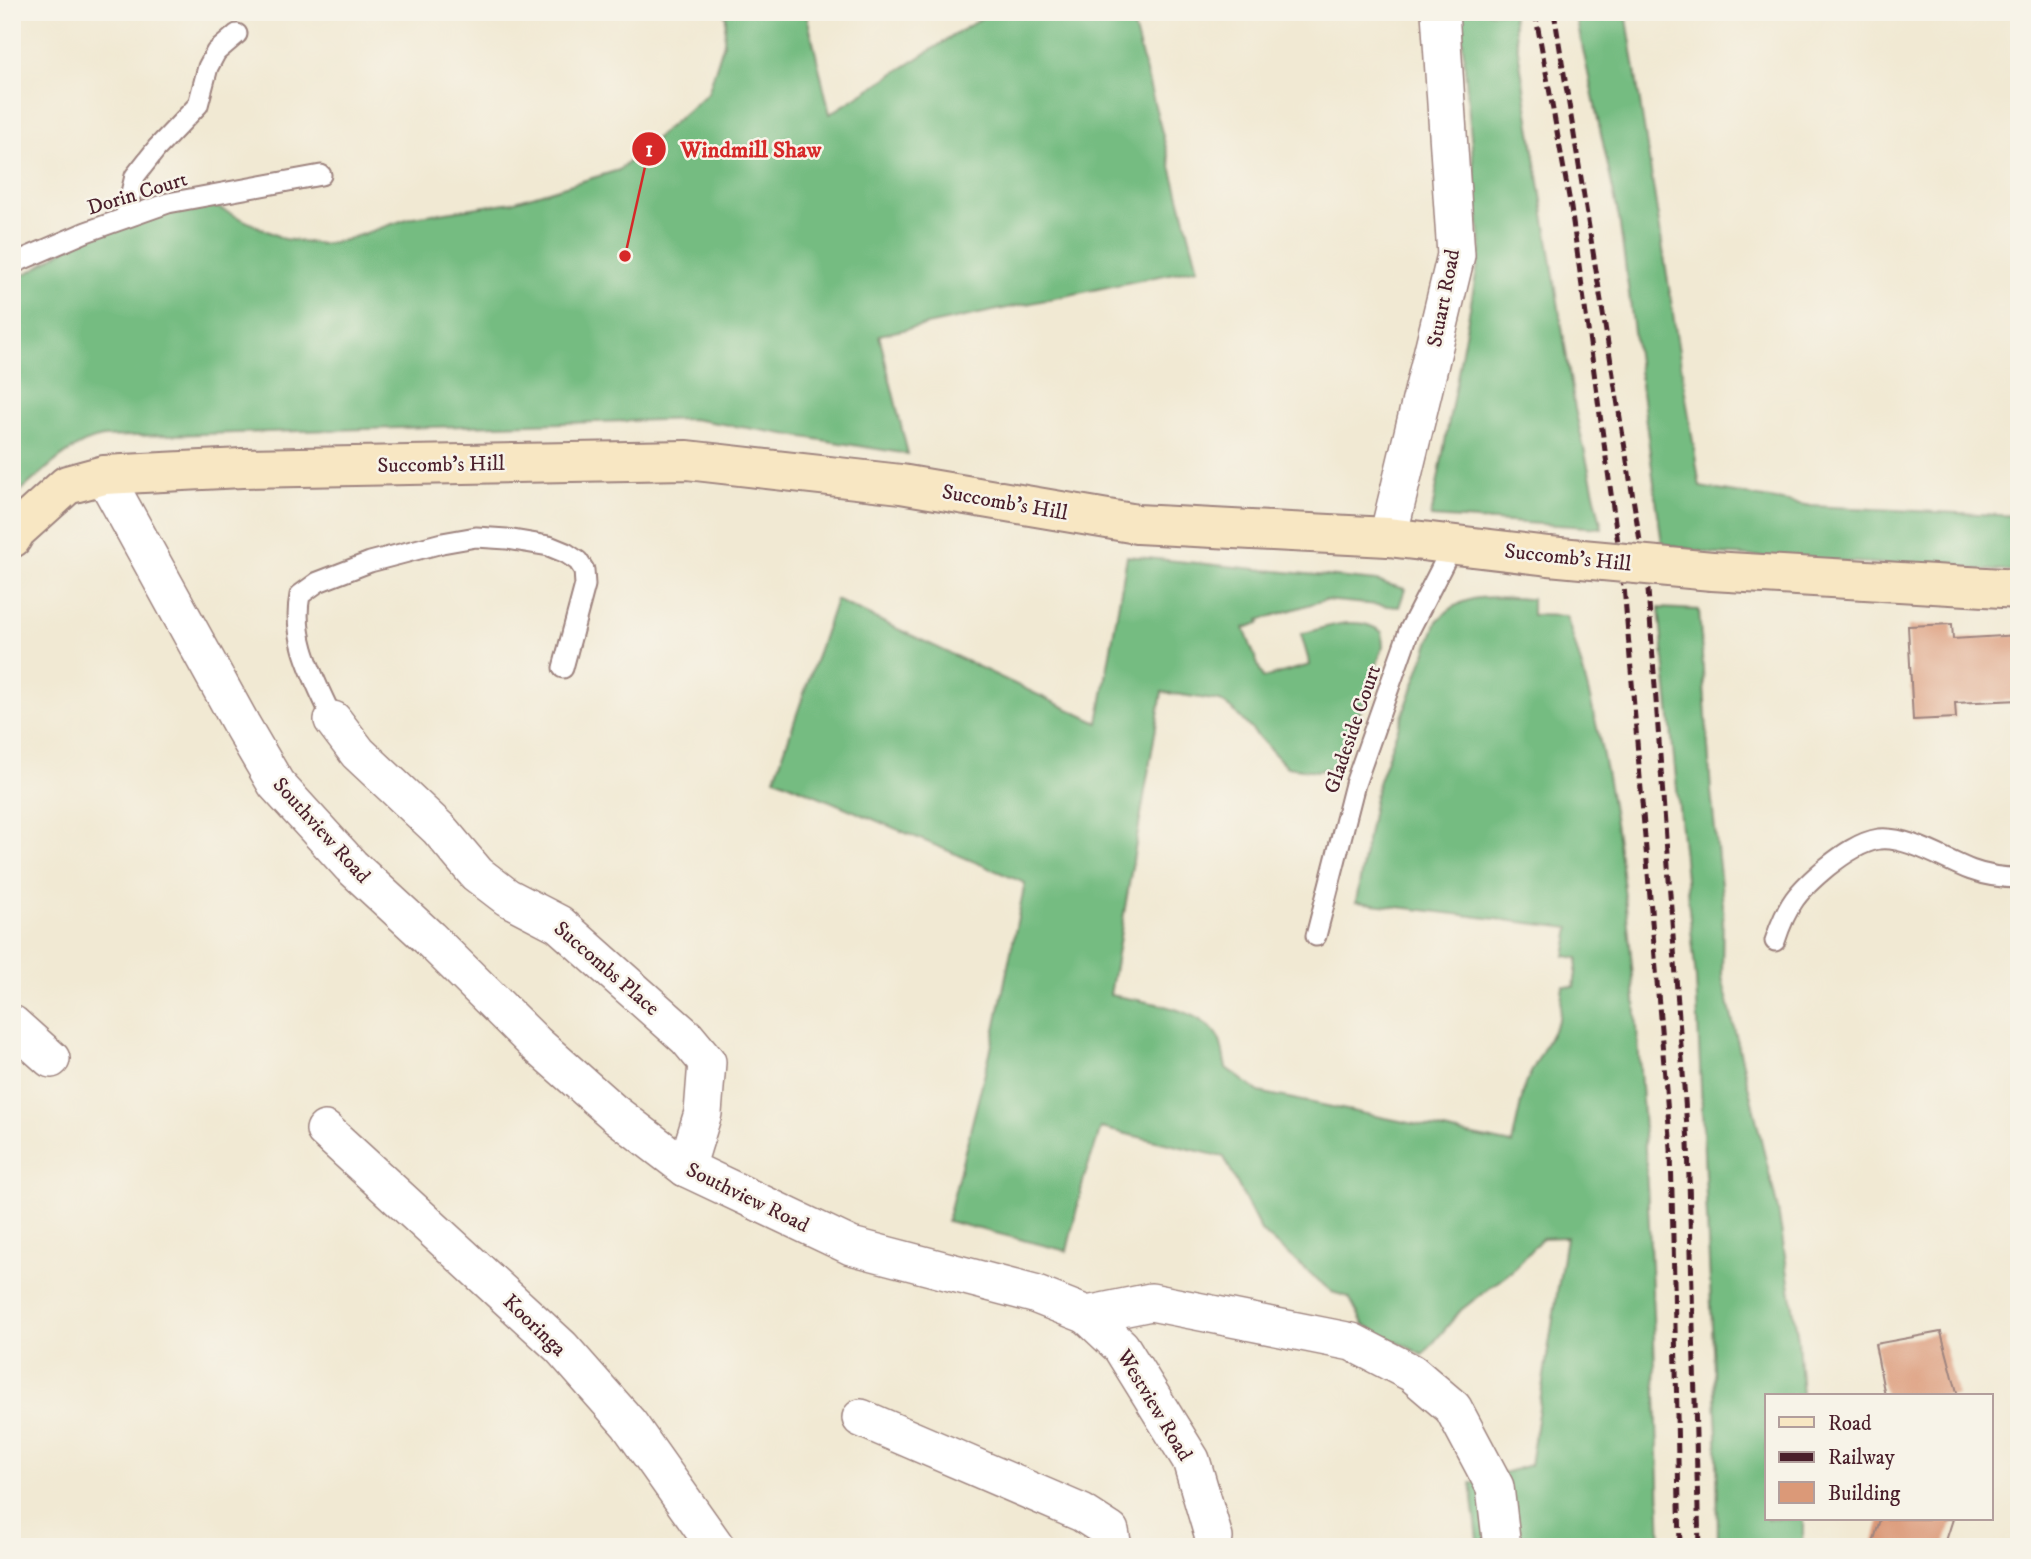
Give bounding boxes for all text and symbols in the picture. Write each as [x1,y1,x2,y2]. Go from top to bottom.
callout: Windmill Shaw [632,127,836,171]
text: Windmill Shaw [680,136,822,165]
text: 1 [645,137,653,163]
street label: Dorin Court [84,166,191,221]
street label: Stuart Road [1422,246,1466,349]
street label: Succomb's Hill [377,451,506,479]
street label: Succomb's Hill [940,479,1070,527]
street label: Succomb's Hill [1503,538,1633,578]
street label: Gladeside Court [1319,661,1387,797]
street label: Southview Road [267,772,376,889]
street label: Succombs Place [548,916,665,1022]
street label: Southview Road [682,1157,814,1239]
street label: Kooringa [497,1289,572,1362]
street label: Westview Road [1110,1344,1198,1466]
legend [1765,1394,1993,1520]
text: Road [1828,1411,1872,1437]
text: Railway [1828,1445,1896,1471]
text: Building [1828,1481,1901,1507]

